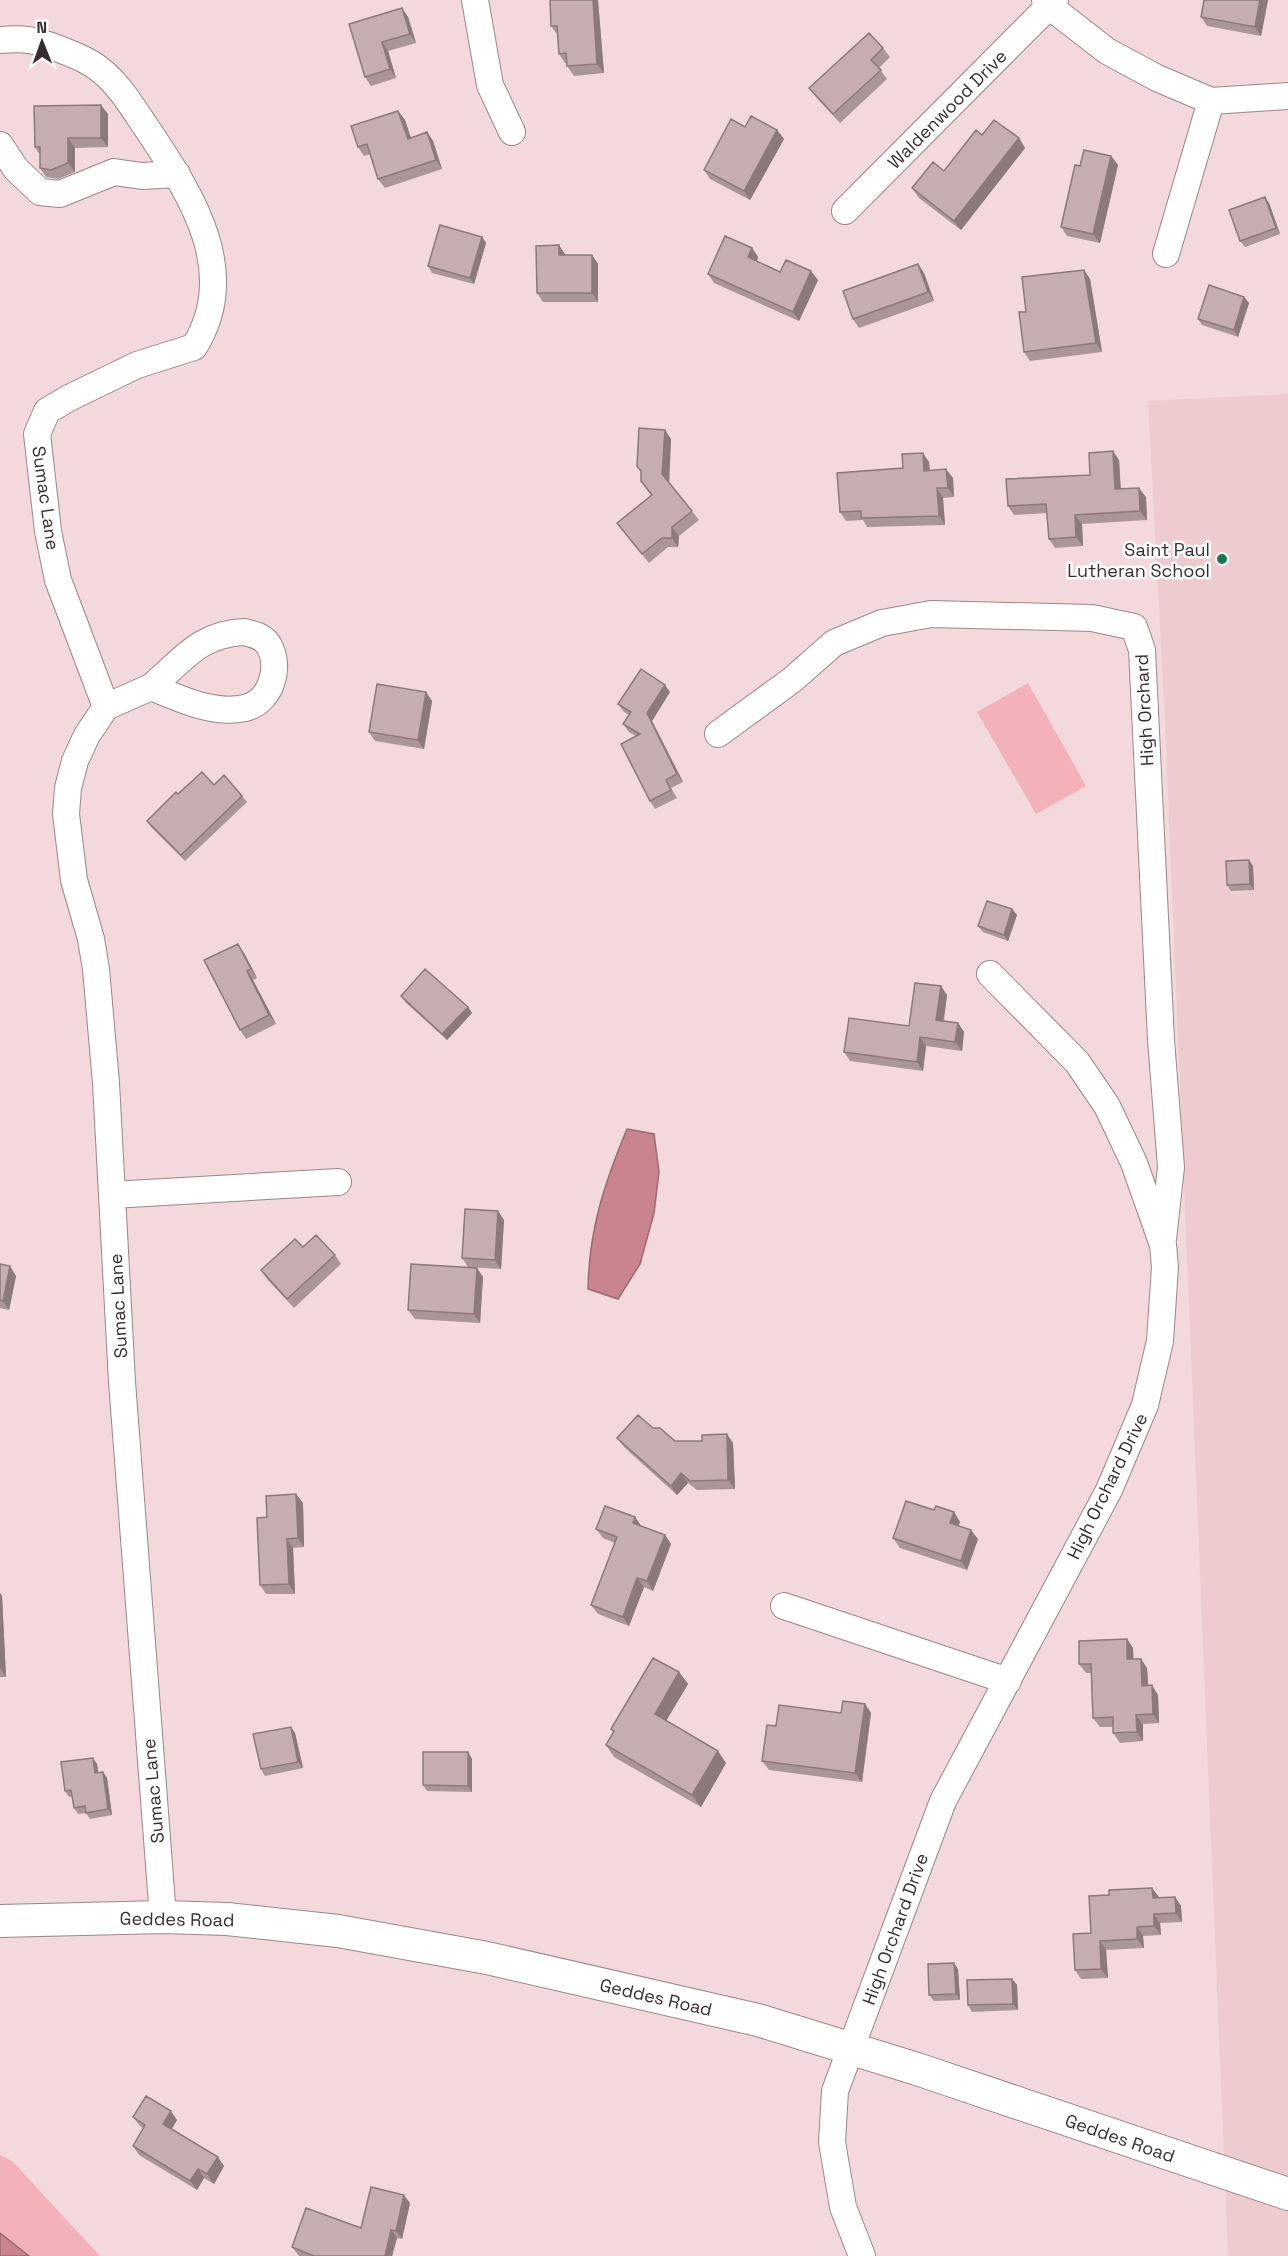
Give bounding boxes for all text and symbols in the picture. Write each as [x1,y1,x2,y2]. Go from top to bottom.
north arrow [12,12,72,72]
text: N [36,17,47,38]
street label: Waldenwood Drive [883,45,1011,173]
street label: Sumac Lane [27,444,65,552]
place label: Saint Paul Lutheran School [1067,538,1210,582]
marker: Saint Paul Lutheran School [1215,552,1229,566]
street label: High Orchard [1130,653,1158,767]
street label: Sumac Lane [104,1253,132,1359]
street label: High Orchard Drive [1062,1409,1152,1563]
street label: Sumac Lane [137,1738,169,1844]
street label: High Orchard Drive [857,1850,933,2008]
street label: Geddes Road [119,1907,235,1931]
street label: Geddes Road [598,1973,714,2021]
street label: Geddes Road [1062,2108,1178,2168]

